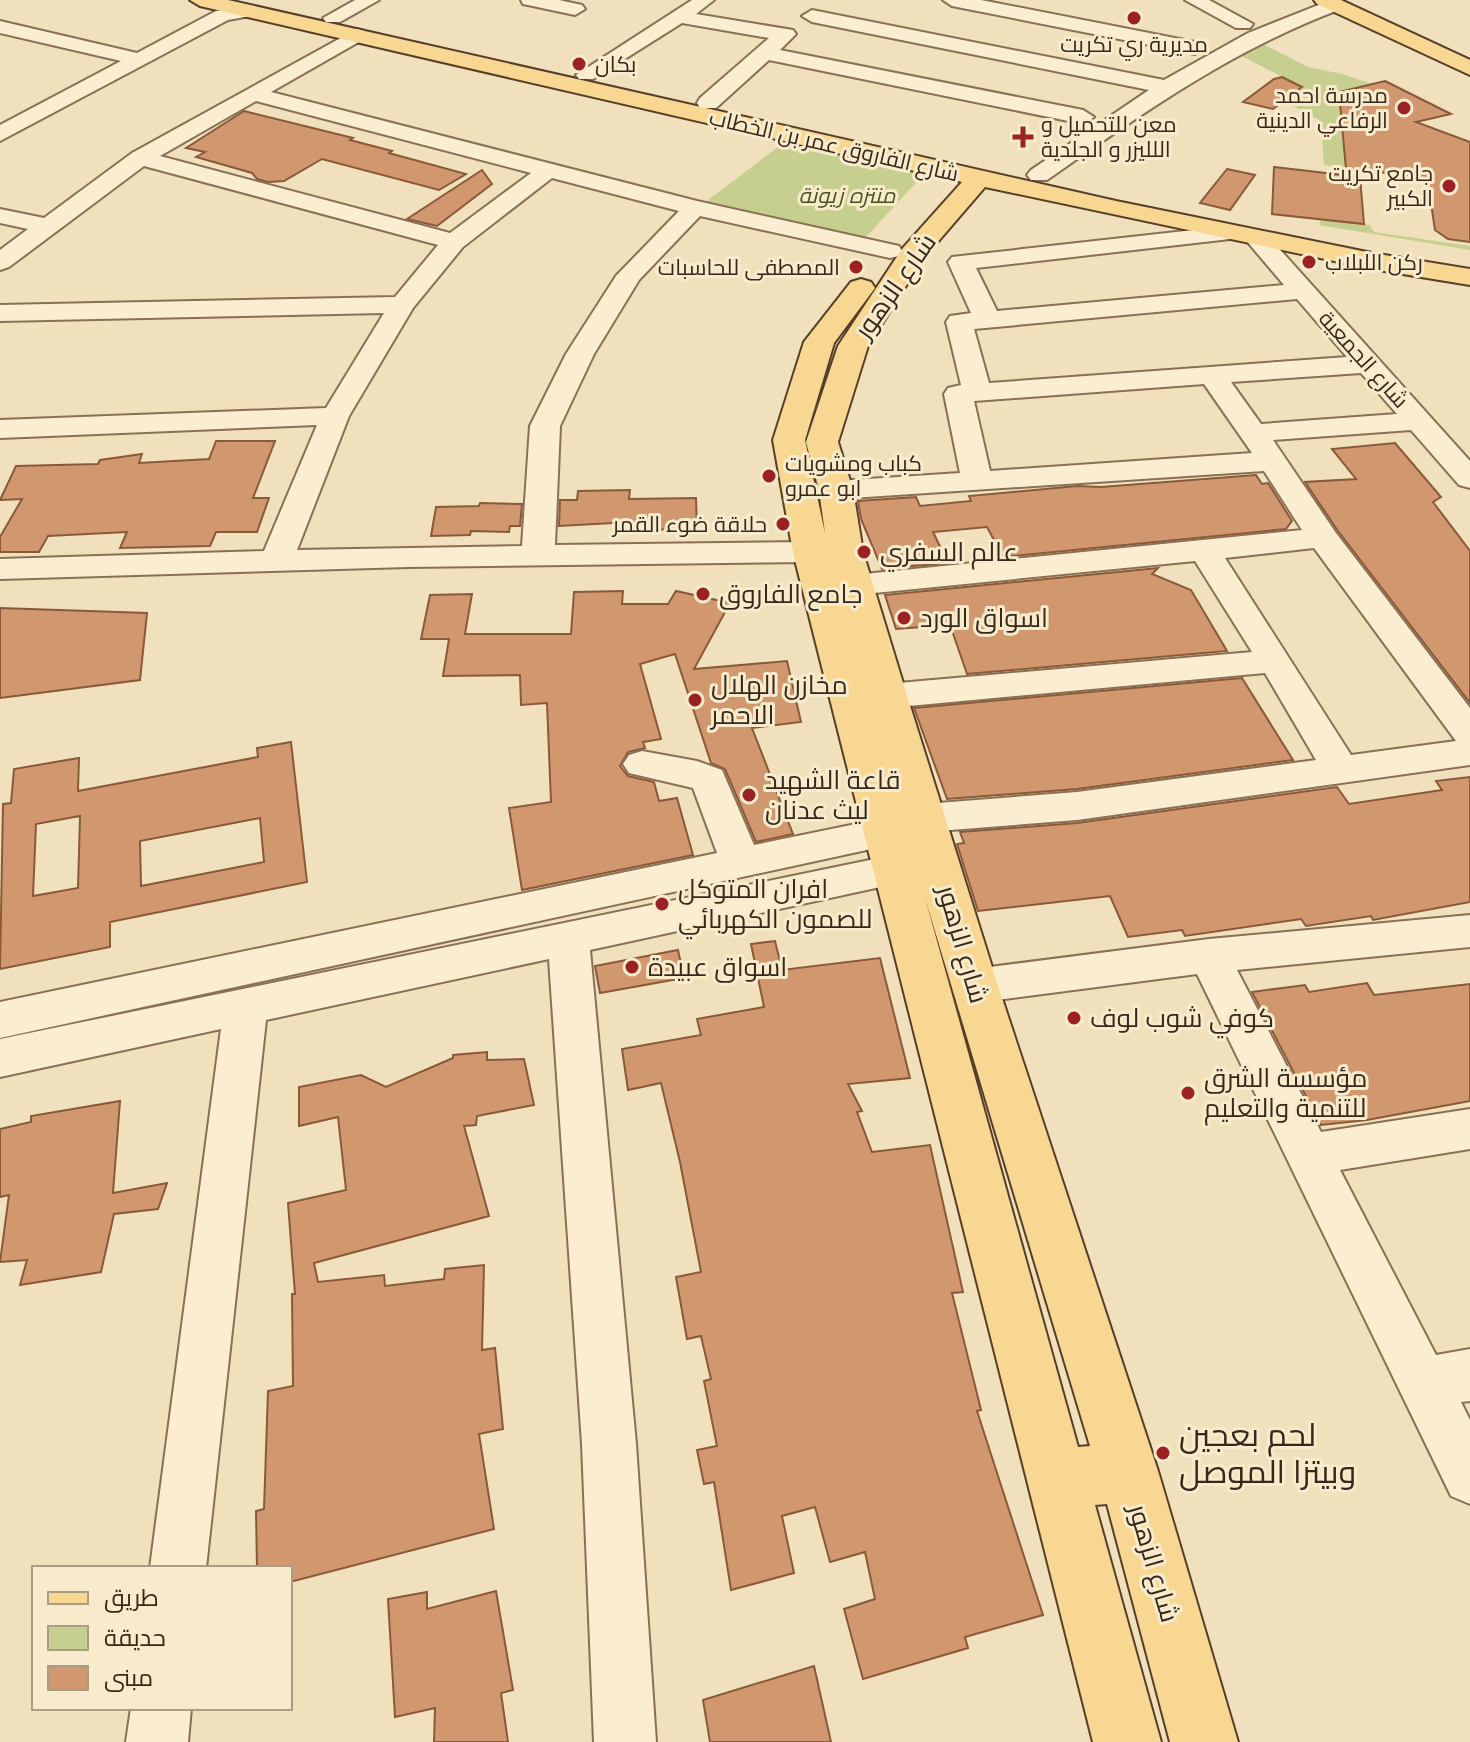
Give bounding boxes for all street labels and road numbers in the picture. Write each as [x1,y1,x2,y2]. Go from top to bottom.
street label: شارع الفاروق عمر بن الخطاب [706,101,962,188]
street label: شارع الزهور [843,225,944,347]
street label: شارع الجمعية [1312,303,1416,414]
street label: شارع الزهور [929,879,998,1007]
street label: شارع الزهور [1120,1498,1189,1626]

